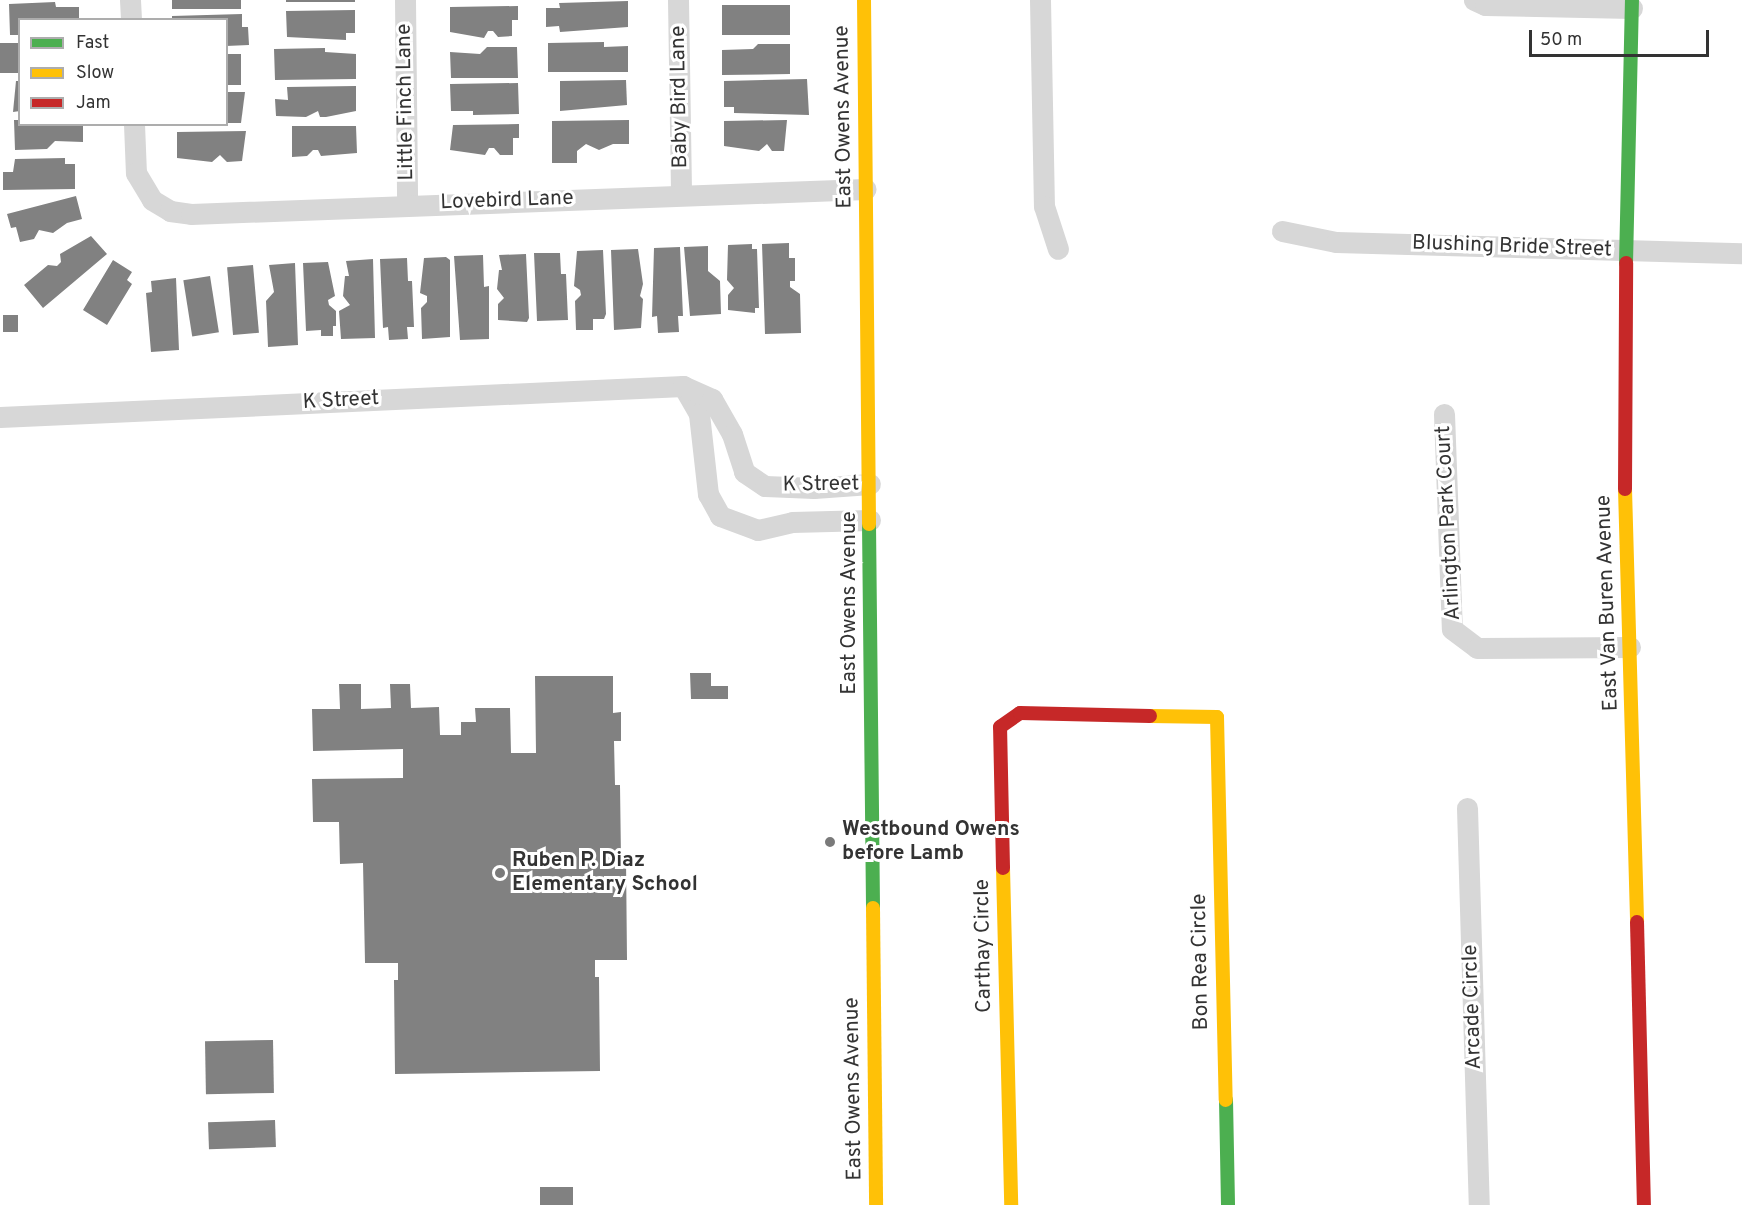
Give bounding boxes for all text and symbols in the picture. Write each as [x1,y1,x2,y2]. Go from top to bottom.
legend [18,18,228,126]
scale bar [1532,18,1712,56]
street label: Little Finch Lane [392,23,420,181]
street label: Baby Bird Lane [666,25,694,169]
street label: East Owens Avenue [830,25,858,209]
text: 50 m [1540,29,1582,52]
text: Fast [76,32,109,55]
text: Slow [76,62,114,85]
text: Jam [76,92,111,115]
street label: Lovebird Lane [440,186,574,216]
street label: Blushing Bride Street [1412,231,1612,263]
street label: K Street [302,386,380,416]
street label: Arlington Park Court [1431,425,1467,621]
street label: K Street [782,472,860,498]
street label: East Van Buren Avenue [1592,494,1624,712]
street label: East Owens Avenue [837,511,863,695]
place label: Westbound Owens before Lamb [842,817,1020,867]
marker: Westbound Owens before Lamb [823,835,837,849]
place label: Ruben P. Diaz Elementary School [512,848,698,898]
marker: Ruben P. Diaz Elementary School [493,866,507,880]
street label: Carthay Circle [970,879,998,1013]
street label: Bon Rea Circle [1187,893,1215,1031]
street label: Arcade Circle [1458,944,1488,1070]
street label: East Owens Avenue [840,997,868,1181]

